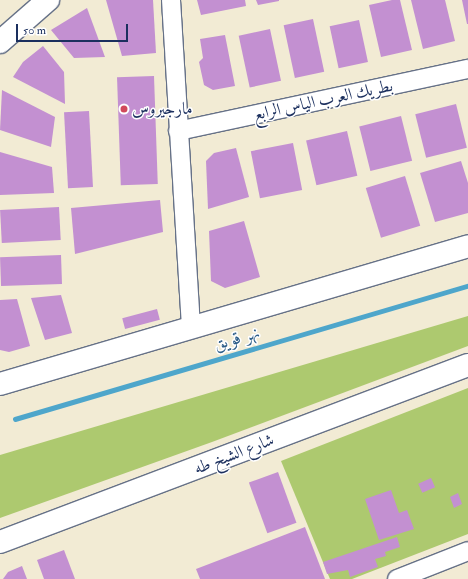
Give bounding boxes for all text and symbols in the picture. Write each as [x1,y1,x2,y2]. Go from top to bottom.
scale bar [18,16,130,42]
text: 50 m [23,23,46,38]
street label: بطريك العرب الياس الرابع [251,75,395,125]
place label: مارجيروس [132,99,193,119]
marker: مارجيروس [119,104,129,114]
water label: نهر قويق [211,322,263,356]
street label: شارع الشيخ طه [191,429,277,479]

